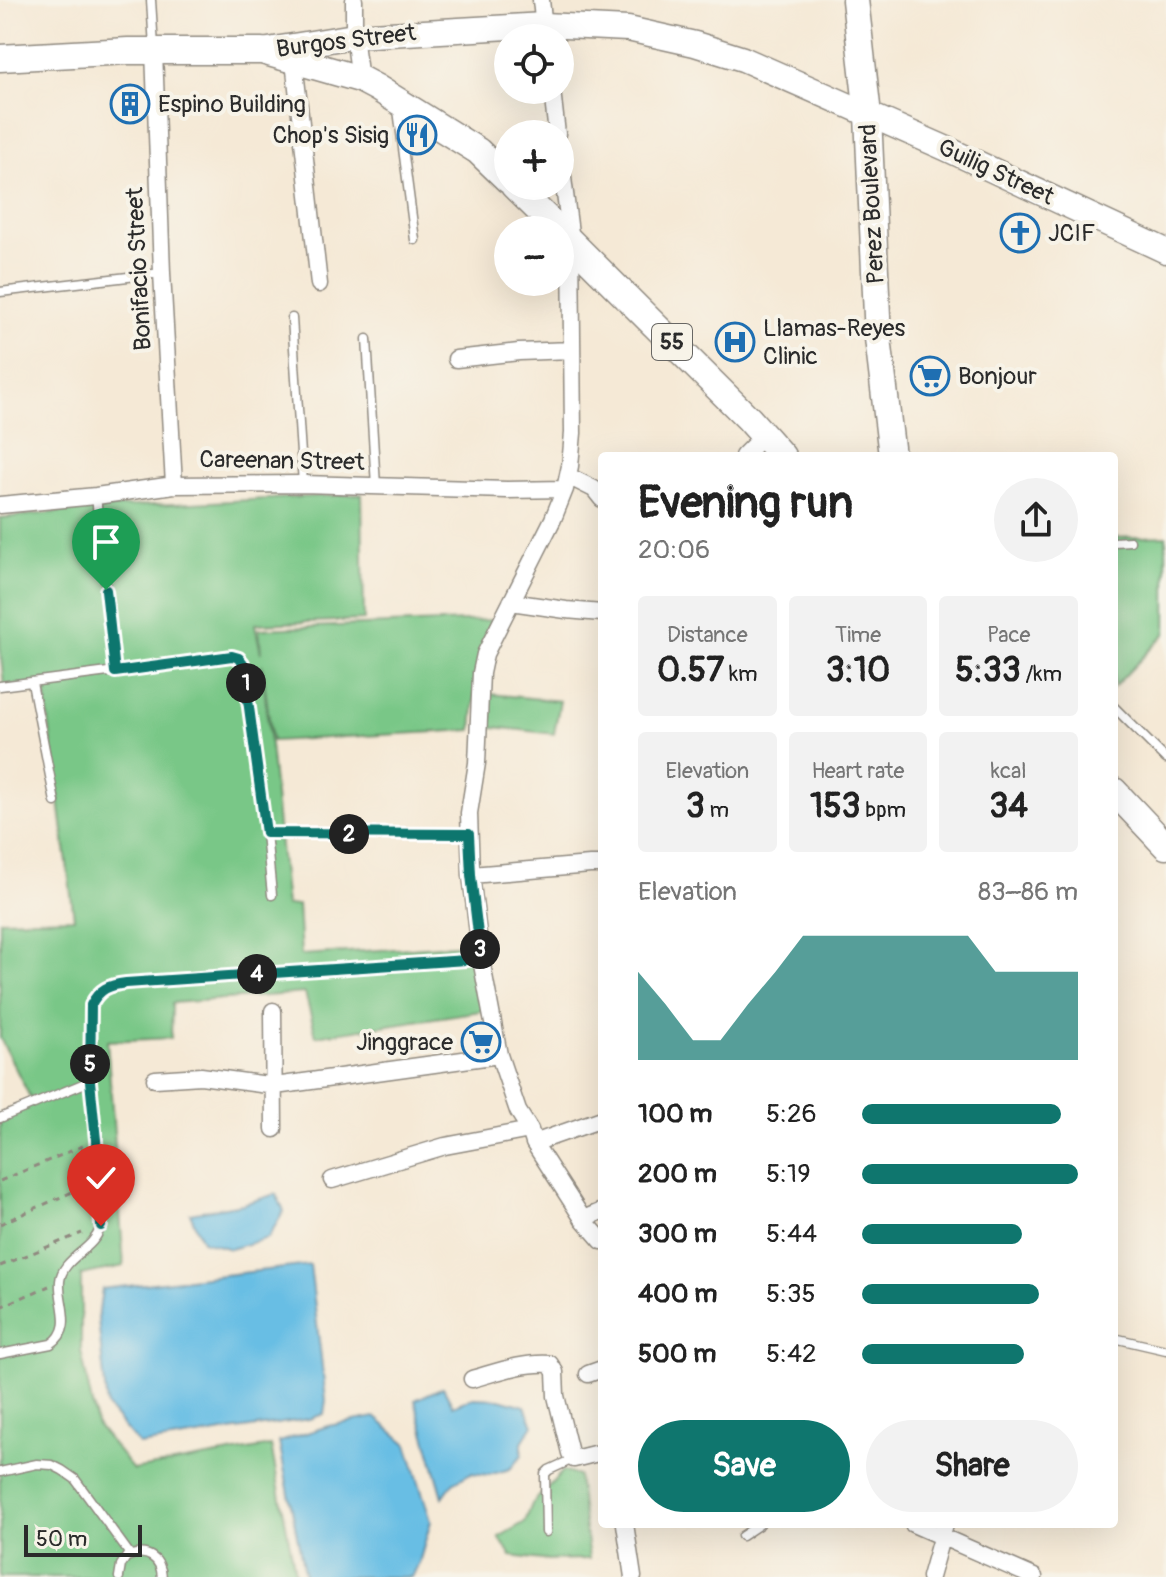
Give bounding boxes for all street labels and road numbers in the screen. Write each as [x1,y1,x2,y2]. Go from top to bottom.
street label: Burgos Street [275,18,418,64]
street label: Perez Boulevard [853,123,891,285]
street label: Guilig Street [933,133,1059,212]
street label: Bonifacio Street [120,186,158,351]
road number: 55 [652,324,692,360]
street label: Careenan Street [199,445,365,477]

